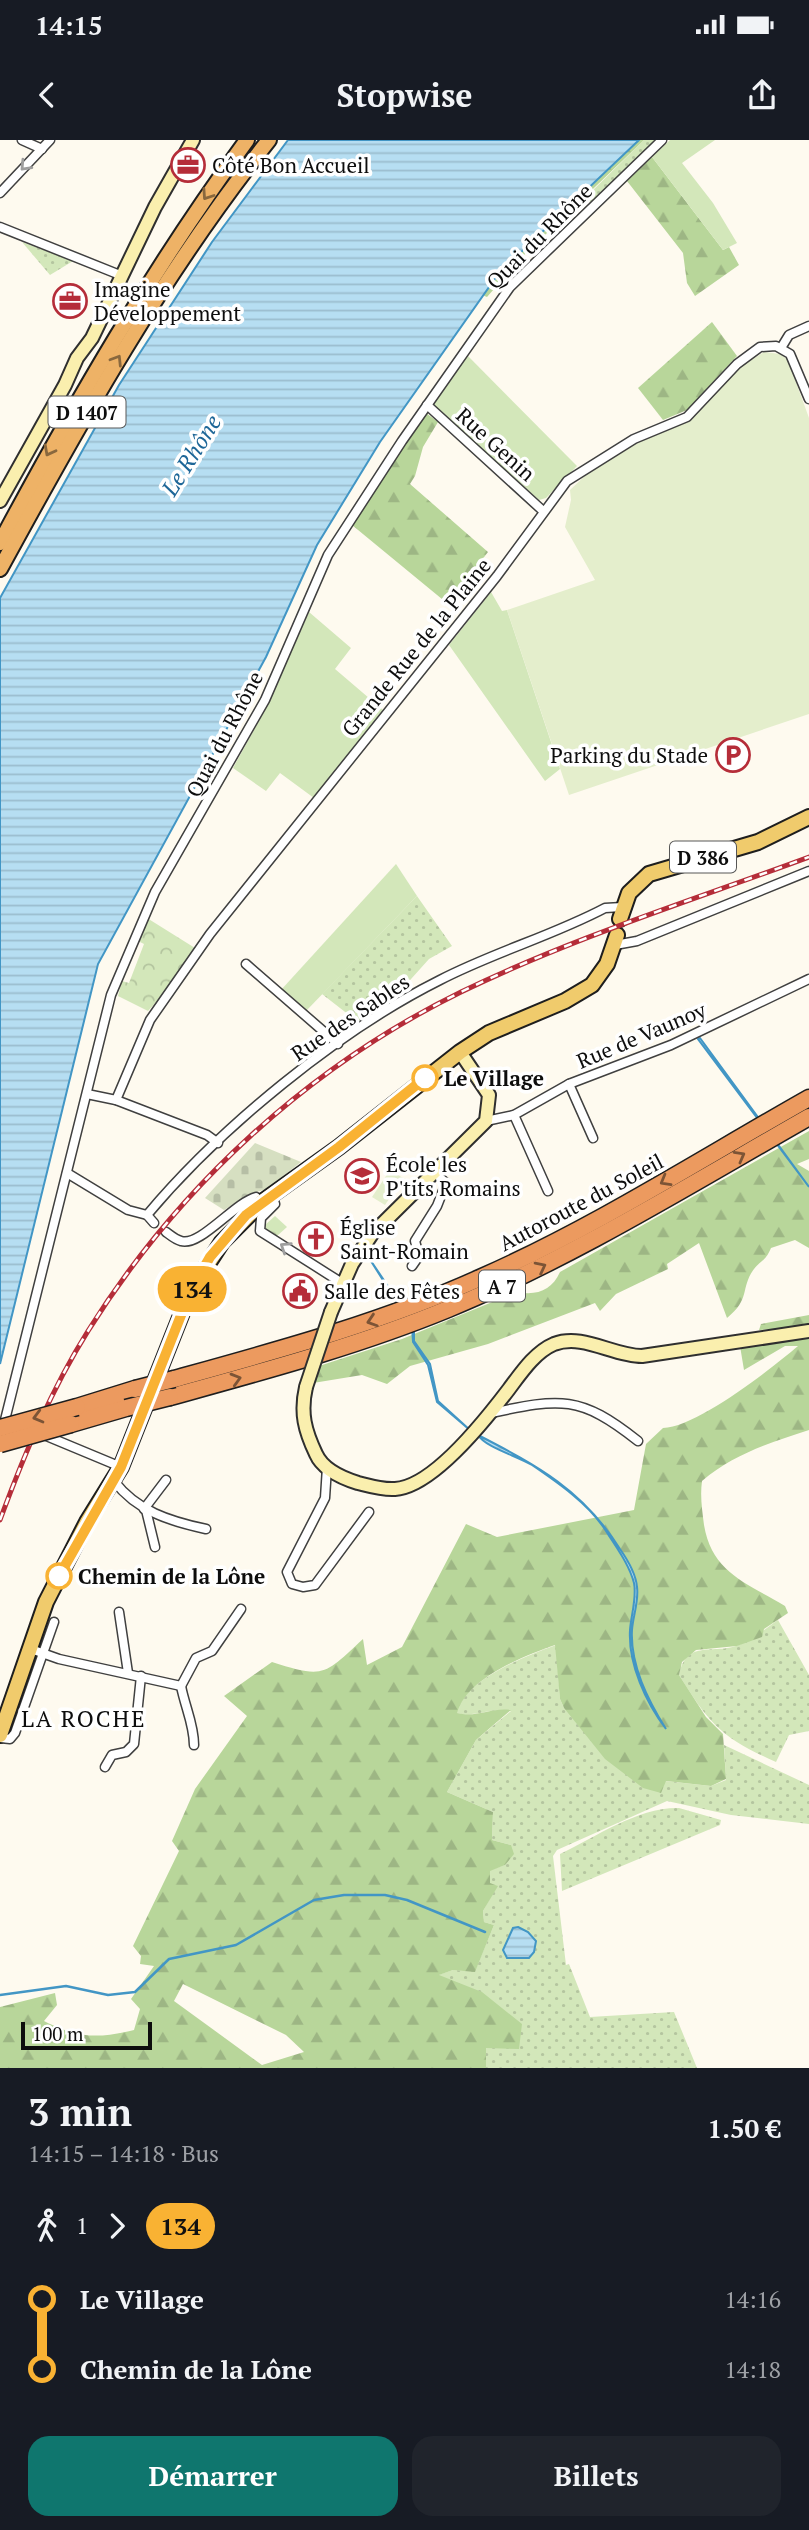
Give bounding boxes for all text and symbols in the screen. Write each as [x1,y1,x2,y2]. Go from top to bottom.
text: 14:15 [35,8,103,42]
text: Stopwise [336,74,473,116]
icon: back [28,76,66,114]
icon: share [743,76,781,114]
office icon: Côté Bon Accueil [169,146,207,184]
place label: Côté Bon Accueil [212,151,370,179]
one-way arrow [20,158,33,171]
street label: Quai du Rhône [480,177,598,295]
one-way arrow [202,188,215,201]
place label: Imagine Développement [94,275,241,327]
office icon: Imagine Développement [51,282,89,320]
one-way arrow [108,354,121,367]
road number: D 1407 [48,396,126,428]
street label: Rue Genin [450,401,542,487]
water label: Le Rhône [153,409,228,502]
one-way arrow [44,444,57,457]
street label: Grande Rue de la Plaine [335,552,497,742]
street label: Quai du Rhône [179,666,269,802]
parking icon: Parking du Stade [714,736,752,774]
place label: Parking du Stade [550,741,708,769]
road number: D 386 [670,842,736,872]
street label: Rue des Sables [285,967,415,1067]
street label: Rue de Vaunoy [572,995,710,1075]
place label: Le Village [444,1064,544,1092]
marker: Le Village [412,1065,438,1091]
street label: Autoroute du Soleil [494,1147,668,1257]
place label: École les P'tits Romains [386,1150,520,1202]
one-way arrow [732,1151,745,1164]
school or university icon: École les P'tits Romains [343,1157,381,1195]
one-way arrow [659,1173,672,1186]
place label: Église Saint-Romain [340,1213,469,1265]
church icon: Église Saint-Romain [297,1220,335,1258]
one-way arrow [280,1242,293,1255]
one-way arrow [534,1261,546,1275]
line badge: 134 [152,1266,232,1312]
road number: A 7 [479,1270,525,1302]
public building icon: Salle des Fêtes [281,1272,319,1310]
text: 134 [172,1273,212,1305]
place label: Salle des Fêtes [324,1277,460,1305]
one-way arrow [366,1313,378,1327]
one-way arrow [229,1372,241,1387]
one-way arrow [33,1409,45,1423]
place label: Chemin de la Lône [78,1562,265,1590]
marker: Chemin de la Lône [46,1563,72,1589]
district label: LA ROCHE [21,1703,147,1734]
scale bar [21,2019,152,2051]
text: 100 m [32,2021,83,2046]
text: 3 min [28,2087,132,2137]
text: 1.50 € [708,2111,781,2145]
text: 14:15 – 14:18 · Bus [28,2138,219,2169]
icon: walk [28,2207,66,2245]
icon: forward [98,2207,136,2245]
text: 1 [76,2210,88,2241]
text: 134 [160,2210,201,2242]
text: Le Village [80,2282,204,2316]
text: 14:16 [724,2284,781,2315]
text: Chemin de la Lône [80,2352,312,2386]
text: 14:18 [724,2354,781,2385]
button: Démarrer [28,2436,398,2516]
button: Billets [412,2436,781,2516]

